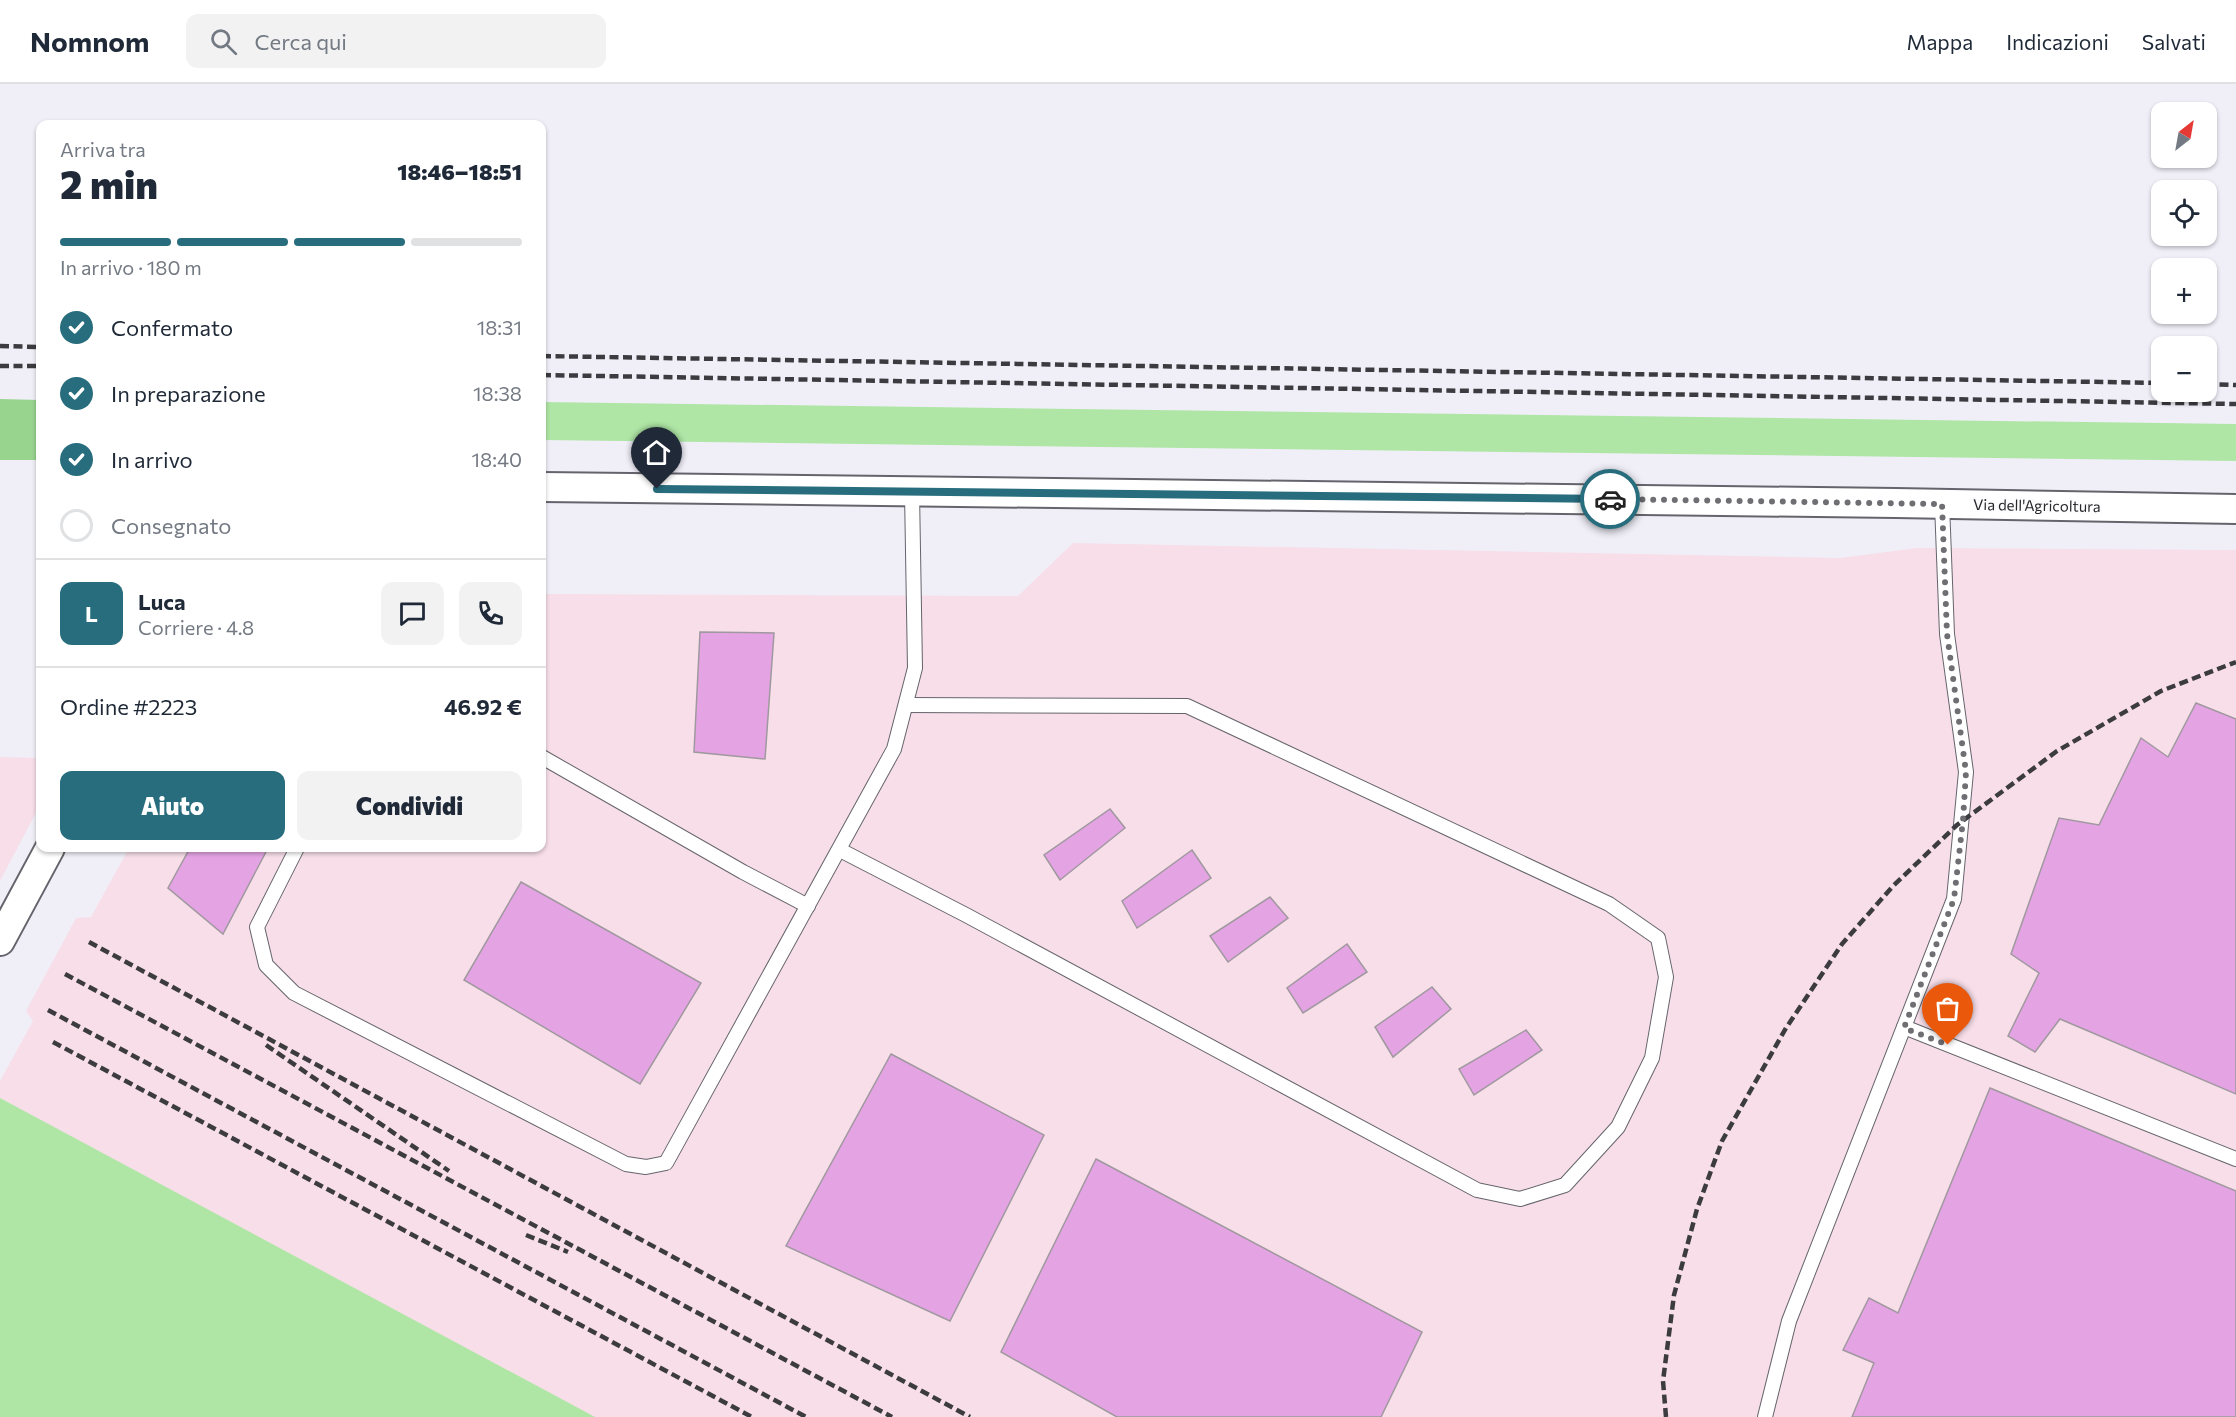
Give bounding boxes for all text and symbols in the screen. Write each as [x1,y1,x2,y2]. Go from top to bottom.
search box [186,14,606,68]
text: Nomnom [30,24,150,58]
icon: search [207,25,240,58]
text: Cerca qui [255,28,347,55]
text: Mappa [1906,29,1973,54]
text: Indicazioni [2006,29,2109,54]
text: Salvati [2142,29,2206,54]
north arrow [2151,102,2217,168]
map controls [2151,102,2217,402]
text: Arriva tra [60,137,146,161]
text: 18:46–18:51 [397,158,522,185]
text: 2 min [60,159,158,207]
button: locate [2151,180,2217,246]
text: In arrivo · 180 m [60,255,202,279]
button: + [2151,258,2217,324]
icon: check [60,311,93,344]
text: Confermato [111,314,233,341]
text: 18:31 [477,315,522,339]
button: − [2151,336,2217,402]
icon: check [60,377,93,410]
text: In preparazione [111,380,266,407]
text: 18:38 [473,381,522,405]
pin [631,427,682,489]
icon: home [640,436,673,469]
icon: check [60,443,93,476]
text: In arrivo [111,446,193,473]
text: 18:40 [472,447,522,471]
courier [1580,469,1640,529]
icon: car [1594,483,1627,516]
street label: Via dell'Agricoltura [1973,495,2101,515]
text: Consegnato [111,512,231,539]
button: chat [381,582,444,645]
button: phone [459,582,522,645]
text: Luca [138,588,186,615]
text: L [85,600,98,627]
text: Corriere · 4.8 [138,615,254,639]
text: Ordine #2223 [60,693,197,720]
text: 46.92 € [444,693,522,720]
button: Aiuto [60,771,285,840]
button: Condividi [297,771,522,840]
pin [1922,983,1973,1045]
icon: bag [1931,992,1964,1025]

